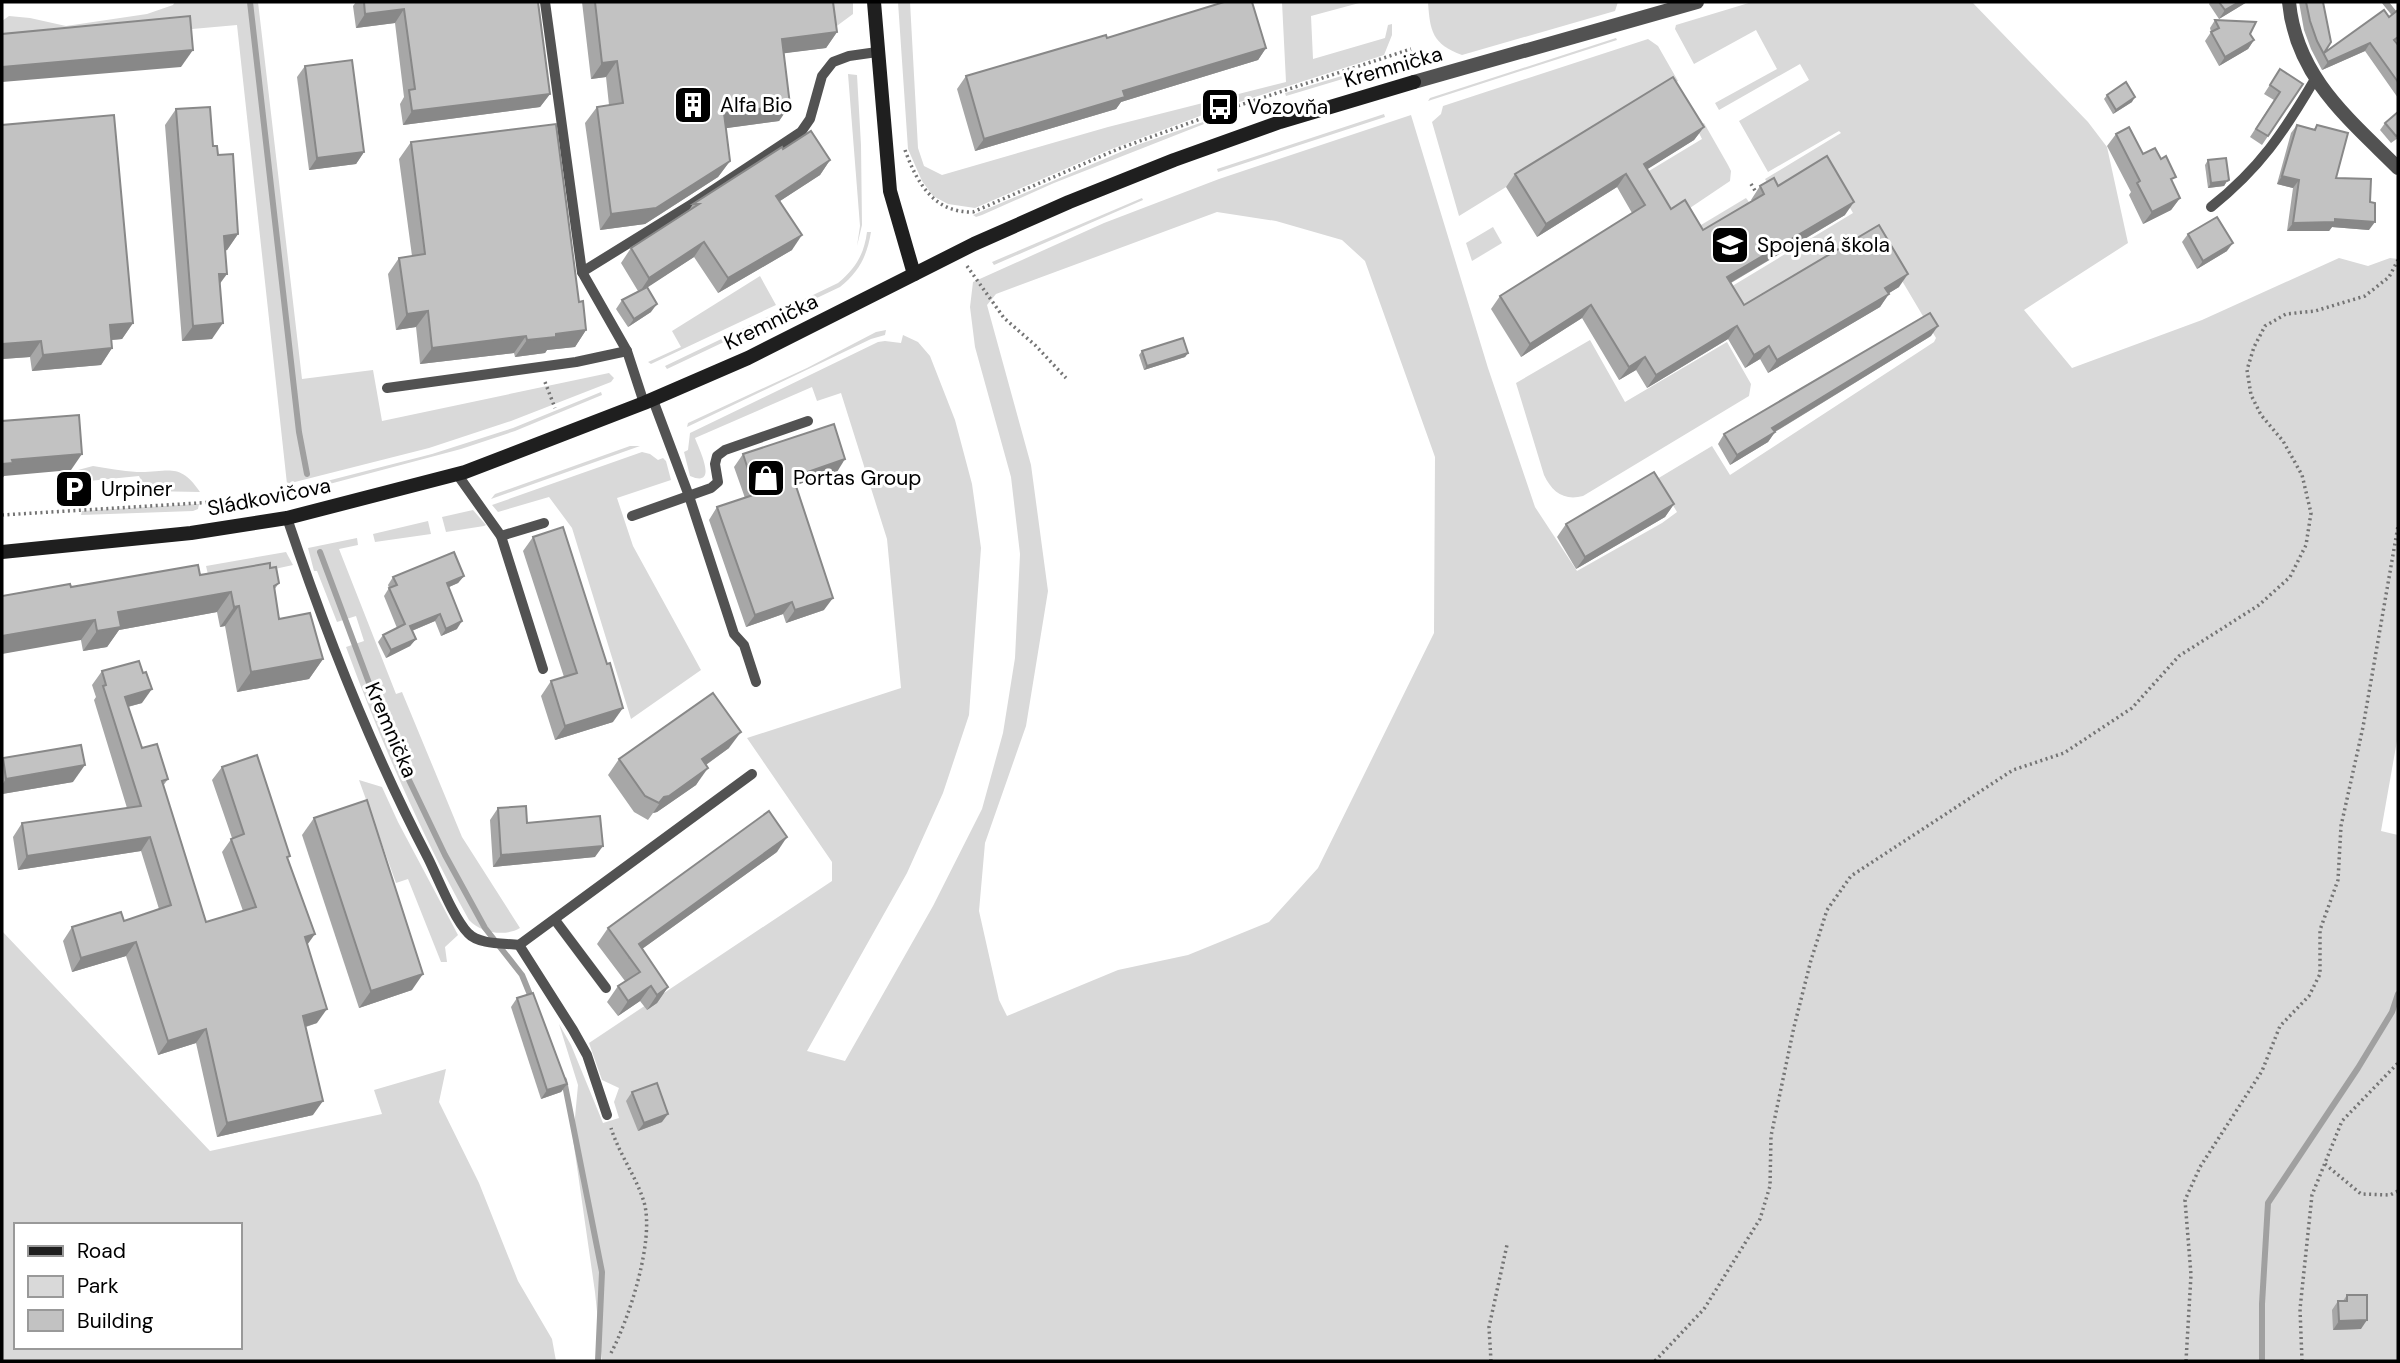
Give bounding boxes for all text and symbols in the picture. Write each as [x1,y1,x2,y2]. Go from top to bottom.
street label: Kremnička [1340,40,1446,94]
building icon: Alfa Bio [672,84,714,126]
bus stop icon: Vozovňa [1199,86,1241,128]
place label: Alfa Bio [720,91,793,119]
place label: Vozovňa [1247,93,1328,121]
school or university icon: Spojená škola [1709,224,1751,266]
place label: Spojená škola [1757,231,1890,259]
street label: Kremnička [719,287,823,357]
shop icon: Portas Group [745,457,787,499]
place label: Portas Group [793,464,922,492]
parking icon: Urpiner [53,468,95,510]
street label: Sládkovičova [205,471,333,523]
place label: Urpiner [101,475,173,503]
street label: Kremnička [358,678,424,782]
legend [14,1223,242,1349]
text: Road [77,1237,126,1265]
text: Park [77,1272,119,1300]
text: Building [77,1307,154,1335]

